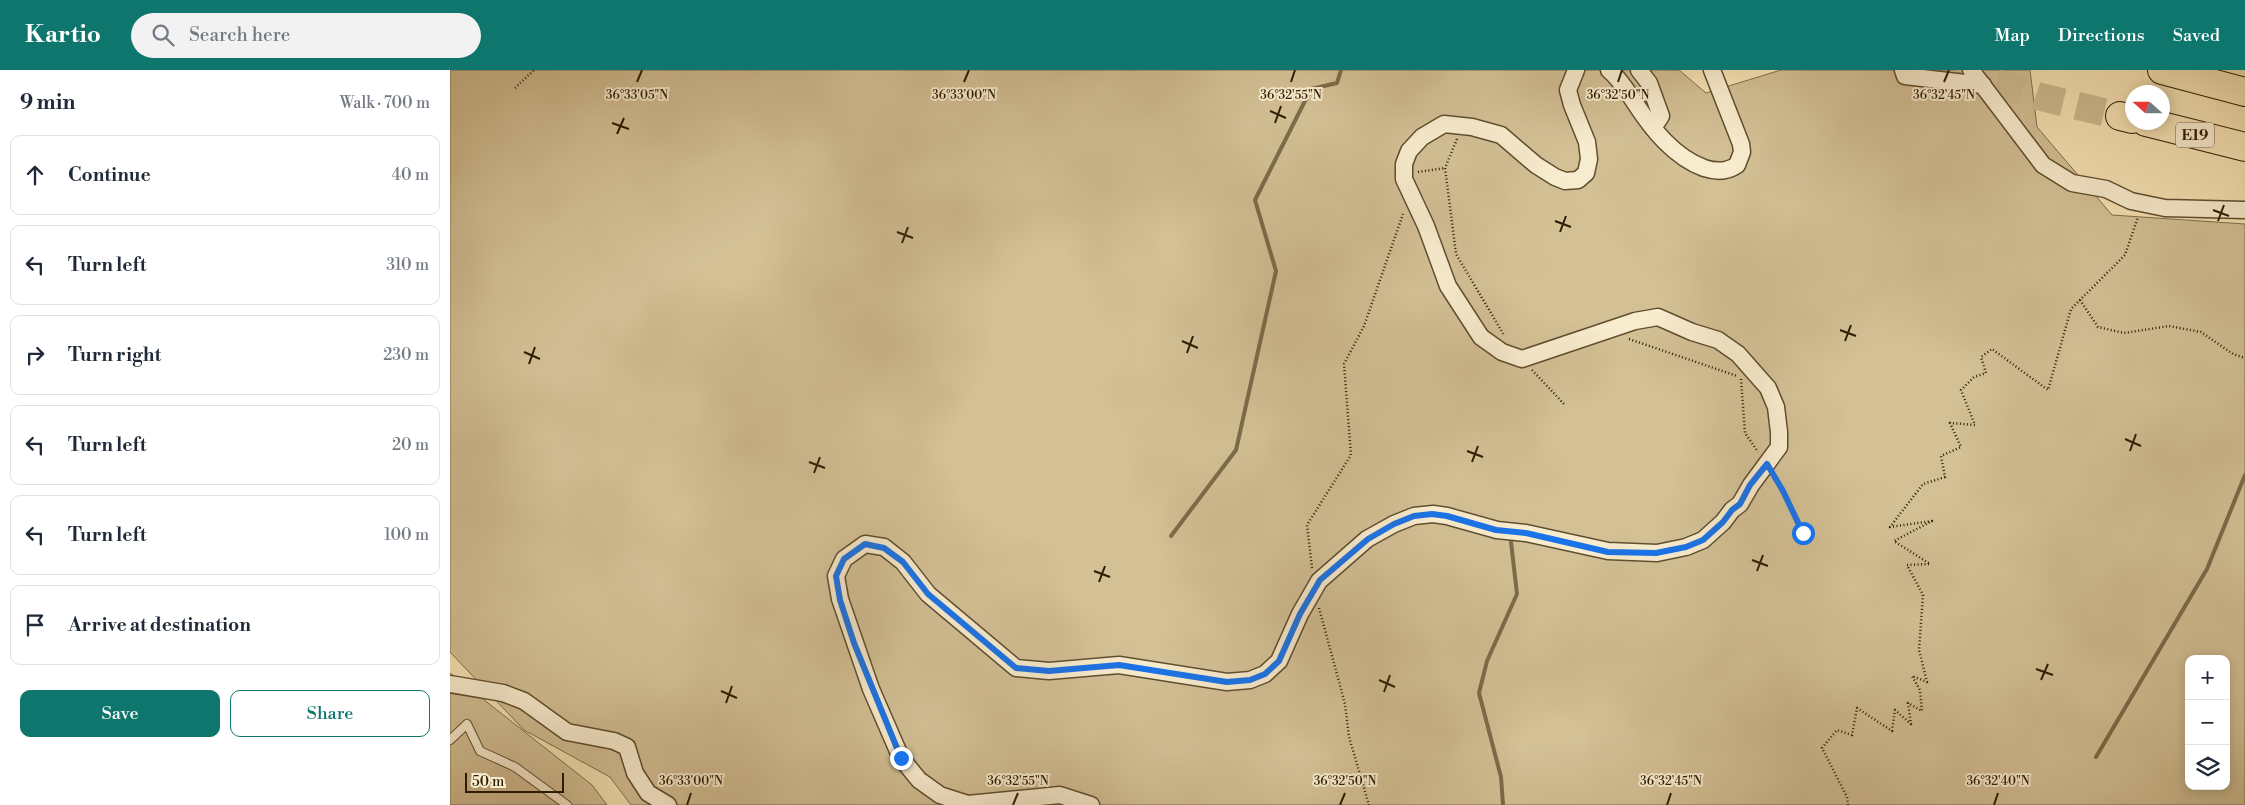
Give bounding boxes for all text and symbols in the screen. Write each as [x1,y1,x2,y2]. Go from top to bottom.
search box [131,13,481,58]
text: Kartio [25,20,101,50]
icon: search [149,21,177,49]
text: Search here [189,23,290,47]
text: Map [1994,24,2030,47]
text: Directions [2058,24,2145,47]
text: Saved [2173,24,2220,47]
north arrow [2125,85,2170,130]
text: 36°33'05"N [606,88,668,103]
text: 36°33'00"N [932,88,996,103]
text: 36°32'55"N [1260,88,1322,103]
text: 36°32'50"N [1587,88,1649,103]
text: 36°32'45"N [1913,88,1975,103]
text: 9 min [20,90,75,116]
text: Walk · 700 m [340,93,430,113]
road number: E19 [2176,122,2214,148]
icon: ahead [21,161,49,189]
text: Continue [68,163,151,187]
text: 40 m [392,165,429,185]
icon: left [21,251,49,279]
text: Turn left [68,253,147,277]
text: 310 m [386,255,429,275]
icon: right [21,341,49,369]
text: Turn right [68,343,161,367]
text: 230 m [383,345,429,365]
icon: left [21,431,49,459]
text: Turn left [68,433,147,457]
text: 20 m [392,435,429,455]
icon: left [21,521,49,549]
route start [1792,522,1815,545]
text: Turn left [68,523,147,547]
text: 100 m [384,525,429,545]
icon: arrive [21,611,49,639]
text: Arrive at destination [68,613,251,637]
map controls [2185,655,2230,790]
button: + [2185,655,2230,700]
button: Save [20,690,220,737]
button: Share [230,690,430,737]
button: − [2185,700,2230,745]
button: layers [2185,745,2230,790]
route end [890,747,913,770]
scale bar [465,770,564,793]
text: 50 m [472,773,504,791]
text: 36°33'00"N [659,774,723,789]
text: 36°32'55"N [987,774,1049,789]
text: 36°32'50"N [1314,774,1376,789]
text: 36°32'45"N [1640,774,1702,789]
text: 36°32'40"N [1966,774,2030,789]

